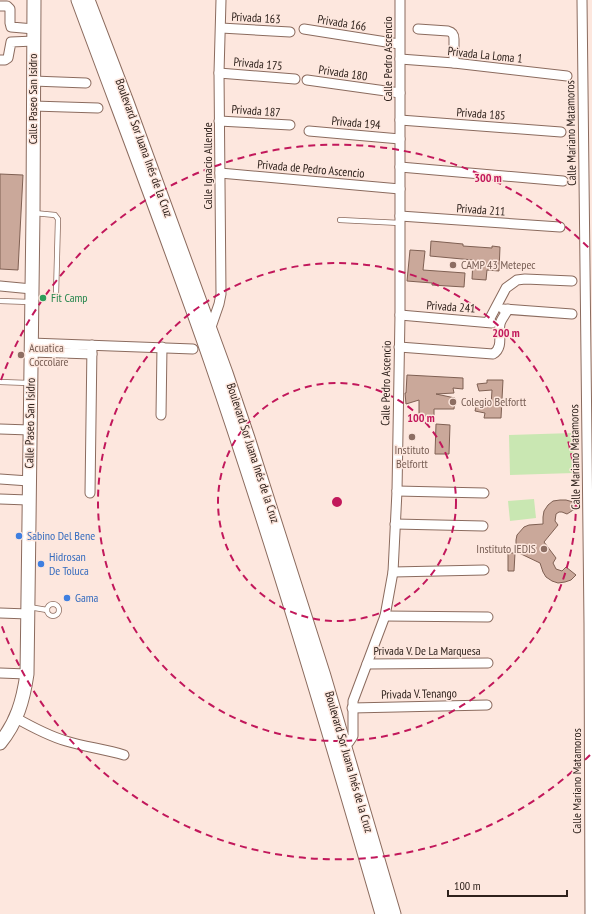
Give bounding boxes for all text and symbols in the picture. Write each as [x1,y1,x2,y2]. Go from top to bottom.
street label: Privada 163 [231,9,281,26]
street label: Privada 166 [317,11,368,34]
street label: Calle Pedro Ascencio [380,16,395,102]
street label: Privada La Loma 1 [447,43,523,66]
street label: Calle Paseo San Isidro [25,54,40,144]
street label: Privada 175 [233,54,283,73]
street label: Privada 180 [318,62,368,83]
street label: Boulevard Sor Juana Inés de la Cruz [112,76,177,219]
street label: Calle Mariano Matamoros [562,80,579,186]
street label: Privada 187 [231,101,281,120]
street label: Privada 185 [456,104,506,123]
street label: Privada 194 [331,113,382,132]
street label: Calle Ignacio Allende [200,122,215,210]
street label: Privada de Pedro Ascencio [257,156,365,181]
text: 300 m [474,170,502,185]
street label: Privada 211 [456,200,506,219]
place label: CAMP 43 Metepec [461,257,536,272]
marker: CAMP 43 Metepec [448,260,458,270]
place label: Fit Camp [51,290,88,305]
marker: Fit Camp [38,293,48,303]
street label: Privada 241 [426,297,476,316]
text: 200 m [492,325,520,340]
place label: Acuatica Coccolare [29,340,69,369]
street label: Calle Pedro Ascencio [377,340,394,426]
marker: Acuatica Coccolare [16,350,26,360]
street label: Calle Paseo San Isidro [21,378,38,468]
street label: Boulevard Sor Juana Inés de la Cruz [224,381,283,525]
place label: Colegio Belfortt [461,394,527,409]
marker: Colegio Belfortt [448,397,458,407]
street label: Calle Mariano Matamoros [566,404,583,510]
text: 100 m [407,410,435,425]
marker: Instituto Belfortt [407,432,417,442]
place label: Instituto Belfortt [395,442,429,471]
centre of rings [330,495,344,509]
place label: Sabino Del Bene [27,528,95,543]
marker: Sabino Del Bene [14,531,24,541]
place label: Instituto IEDIS [476,541,536,556]
marker: Instituto IEDIS [539,544,549,554]
place label: Hidrosan De Toluca [49,549,89,578]
marker: Hidrosan De Toluca [36,559,46,569]
place label: Gama [75,590,99,605]
marker: Gama [62,593,72,603]
street label: Privada V. De La Marquesa [373,643,481,658]
street label: Privada V. Tenango [381,685,457,702]
street label: Boulevard Sor Juana Inés de la Cruz [322,689,377,834]
street label: Calle Mariano Matamoros [569,728,584,834]
scale bar [448,872,567,898]
text: 100 m [454,878,481,893]

